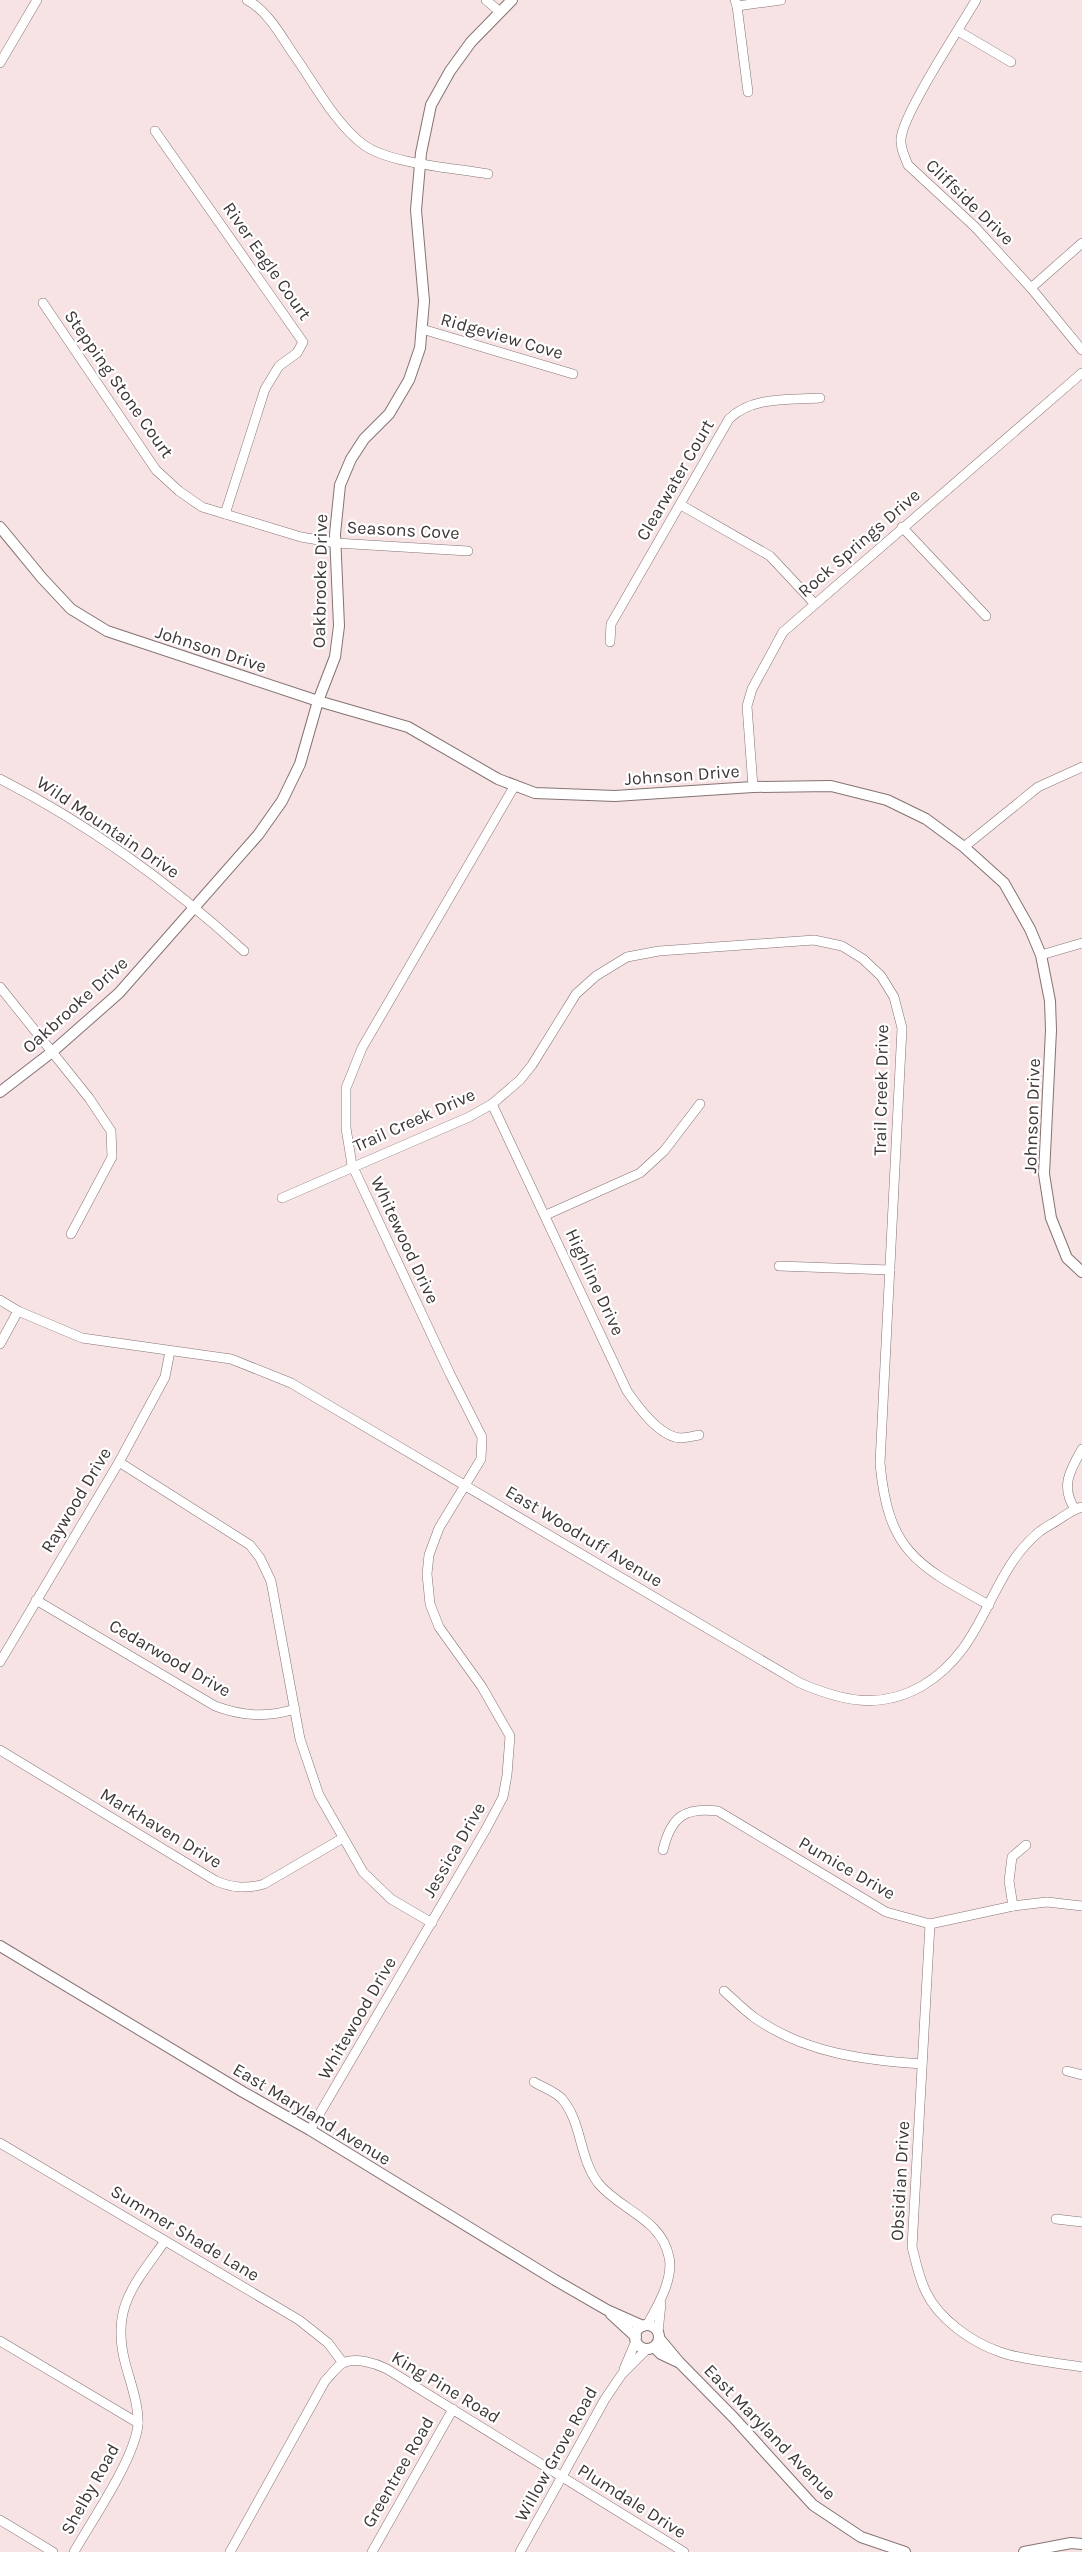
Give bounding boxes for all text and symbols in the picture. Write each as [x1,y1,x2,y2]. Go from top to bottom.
street label: Cliffside Drive [921,154,1019,250]
street label: River Eagle Court [218,198,316,325]
street label: Stepping Stone Court [60,306,178,462]
street label: Ridgeview Cove [438,308,566,364]
street label: Clearwater Court [631,415,719,545]
street label: Rock Springs Drive [793,484,925,602]
street label: Oakbrooke Drive [308,514,332,648]
street label: Seasons Cove [346,516,460,544]
street label: Johnson Drive [153,621,269,677]
street label: Johnson Drive [624,760,740,790]
street label: Wild Mountain Drive [32,771,184,883]
street label: Oakbrooke Drive [18,952,132,1058]
street label: Trail Creek Drive [869,1024,893,1156]
street label: Johnson Drive [1019,1058,1045,1174]
street label: Trail Creek Drive [350,1083,478,1157]
street label: Whitewood Drive [366,1173,444,1307]
street label: Highline Drive [561,1225,629,1339]
street label: Raywood Drive [36,1443,116,1557]
street label: East Woodruff Avenue [501,1480,667,1592]
street label: Cedarwood Drive [105,1614,235,1702]
street label: Markhaven Drive [96,1783,226,1873]
street label: Jessica Drive [418,1798,490,1902]
street label: Pumice Drive [795,1831,899,1905]
street label: Whitewood Drive [313,1953,401,2083]
street label: East Maryland Avenue [229,2058,395,2170]
street label: Obsidian Drive [886,2120,914,2242]
street label: Summer Shade Lane [107,2180,263,2286]
street label: King Pine Road [388,2346,504,2428]
street label: East Maryland Avenue [699,2359,841,2505]
street label: Willow Grove Road [510,2383,602,2525]
street label: Greentree Road [357,2412,439,2532]
street label: Shelby Road [56,2440,124,2538]
street label: Plumdale Drive [574,2459,690,2543]

